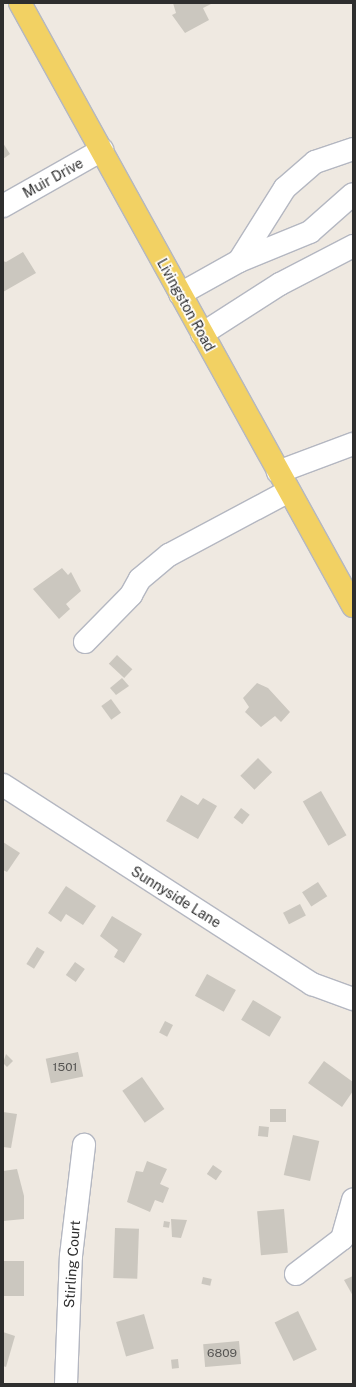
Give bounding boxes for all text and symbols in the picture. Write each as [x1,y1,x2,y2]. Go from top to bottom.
street label: Muir Drive [20,155,86,201]
street label: Livingston Road [154,256,218,354]
street label: Sunnyside Lane [128,863,224,931]
house number: 1501 [53,1061,77,1075]
street label: Stirling Court [61,1220,83,1308]
house number: 6809 [207,1347,237,1361]

